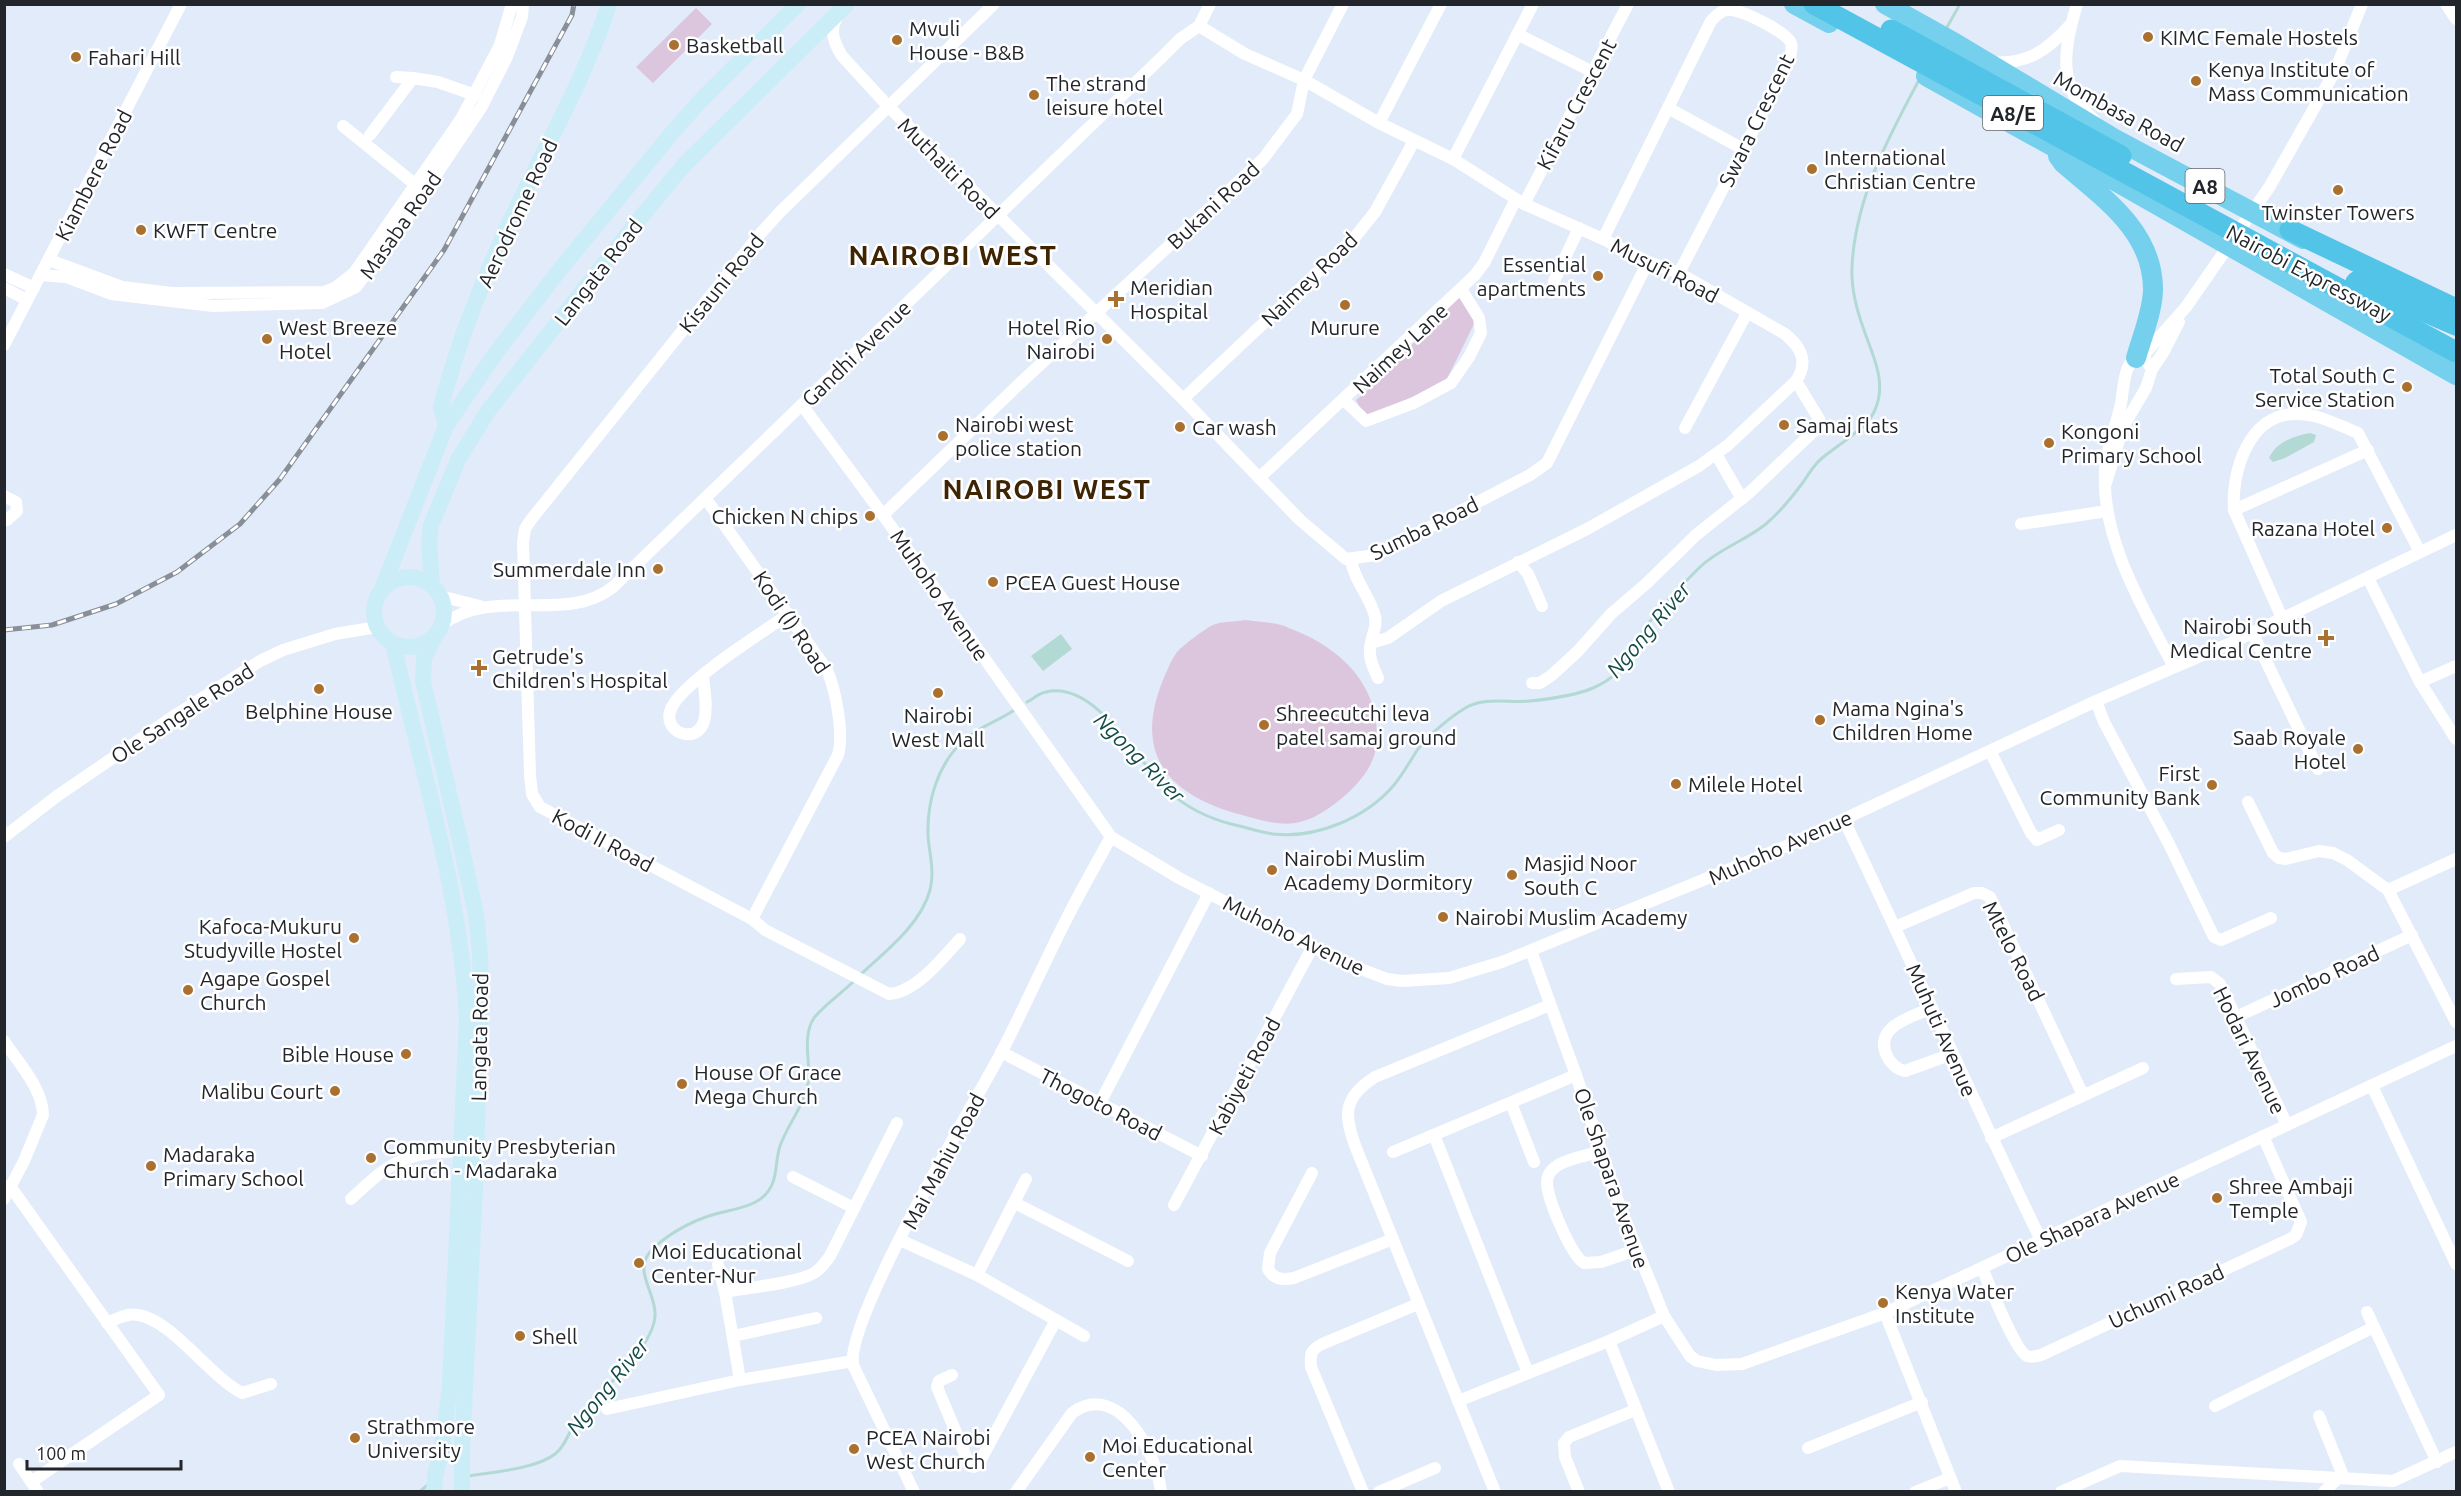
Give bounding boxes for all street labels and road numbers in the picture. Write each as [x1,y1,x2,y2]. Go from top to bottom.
street label: Kifaru Crescent [1531,34,1621,174]
street label: Swara Crescent [1714,50,1798,190]
street label: Mombasa Road [2050,65,2188,157]
road number: A8/E [1983,96,2043,130]
street label: Kiambere Road [50,105,136,245]
street label: Muthaiti Road [894,113,1004,223]
street label: Aerodrome Road [472,135,562,291]
street label: Bukani Road [1162,156,1264,254]
street label: Masaba Road [354,167,446,283]
road number: A8 [2186,169,2224,203]
street label: Langata Road [549,214,647,330]
street label: Nairobi Expressway [2223,219,2395,327]
street label: Naimey Road [1256,227,1362,331]
street label: Kisauni Road [674,229,768,337]
street label: Musufi Road [1607,233,1723,307]
street label: Gandhi Avenue [797,295,915,411]
street label: Naimey Lane [1348,298,1452,398]
street label: Sumba Road [1366,491,1482,565]
street label: Muhoho Avenue [886,525,994,665]
street label: Kodi (I) Road [749,566,835,678]
street label: Ole Sangale Road [106,658,258,768]
street label: Kodi II Road [548,803,658,877]
street label: Muhoho Avenue [1705,805,1855,889]
street label: Muhoho Avenue [1219,890,1369,980]
street label: Mtelo Road [1979,897,2049,1005]
street label: Jombo Road [2265,940,2383,1012]
street label: Muhuti Avenue [1902,960,1982,1100]
street label: Langata Road [466,973,492,1101]
street label: Hodari Avenue [2209,982,2291,1118]
street label: Kabiyeti Road [1203,1013,1285,1139]
street label: Thogoto Road [1036,1063,1166,1145]
street label: Ole Shapara Avenue [1570,1085,1654,1271]
street label: Mai Mahiu Road [897,1089,989,1233]
street label: Ole Shapara Avenue [2001,1166,2183,1268]
street label: Uchumi Road [2104,1259,2228,1333]

